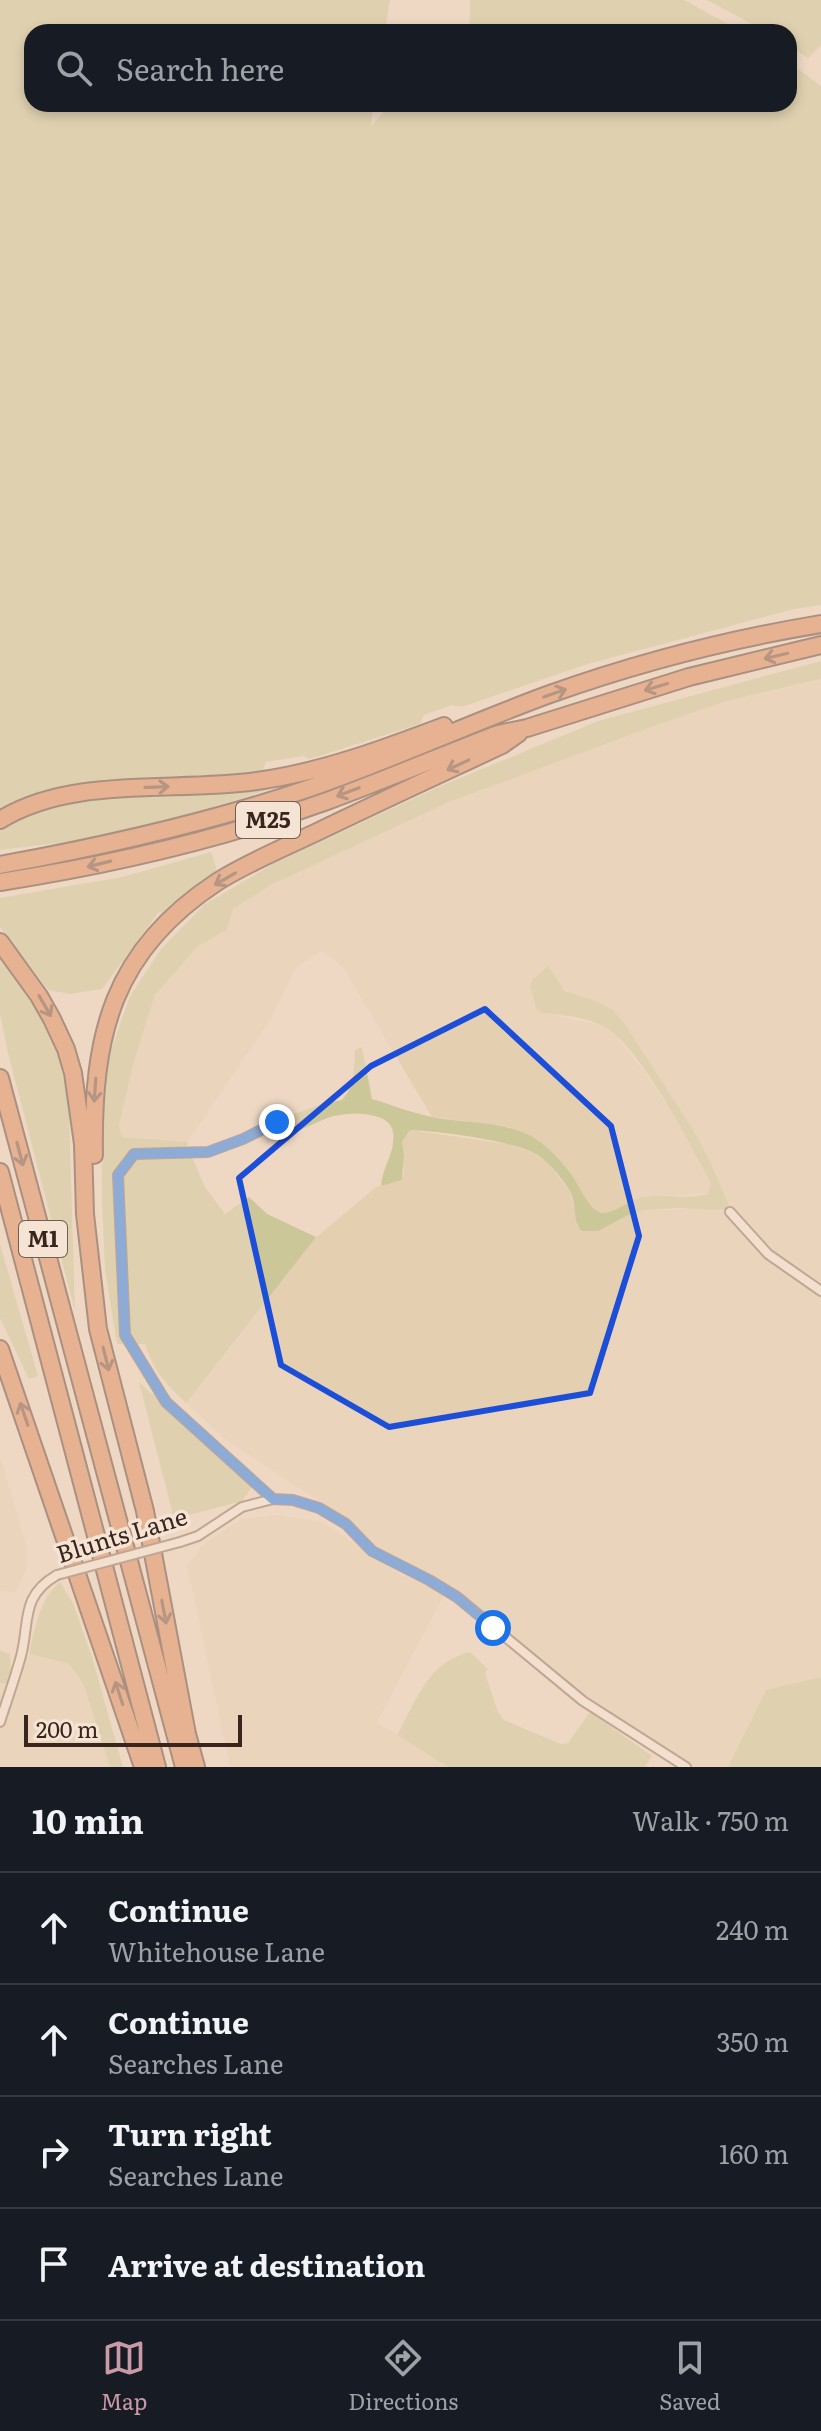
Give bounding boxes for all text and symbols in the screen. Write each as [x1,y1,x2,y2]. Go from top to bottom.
search box [24,24,797,112]
icon: search [52,46,96,90]
text: Search here [116,46,284,90]
one-way arrow [763,649,789,664]
one-way arrow [643,681,668,696]
one-way arrow [542,685,567,700]
one-way arrow [447,758,471,773]
one-way arrow [143,779,170,794]
one-way arrow [336,786,361,801]
road number: M25 [236,802,300,838]
one-way arrow [86,857,112,872]
one-way arrow [213,872,237,887]
one-way arrow [37,994,53,1017]
one-way arrow [87,1076,102,1103]
route end [259,1104,295,1140]
one-way arrow [13,1140,28,1166]
road number: M1 [19,1221,67,1257]
one-way arrow [99,1346,114,1372]
one-way arrow [15,1402,30,1427]
street label: Blunts Lane [52,1497,191,1570]
one-way arrow [158,1599,173,1625]
route start [475,1610,511,1646]
one-way arrow [110,1680,125,1705]
scale bar [24,1711,242,1747]
text: 200 m [36,1712,98,1745]
text: 10 min [32,1794,144,1844]
text: Walk · 750 m [632,1800,789,1839]
text: Continue [108,1887,249,1931]
icon: ahead [32,1906,76,1950]
text: 240 m [716,1909,789,1948]
text: Whitehouse Lane [108,1931,325,1970]
text: Continue [108,1999,249,2043]
icon: ahead [32,2018,76,2062]
text: 350 m [716,2021,789,2060]
text: Searches Lane [108,2043,284,2082]
text: Turn right [108,2111,272,2155]
icon: right [32,2130,76,2174]
text: 160 m [719,2133,789,2172]
text: Searches Lane [108,2155,284,2194]
icon: arrive [32,2242,76,2286]
text: Arrive at destination [108,2242,425,2286]
tab: Map [100,2336,147,2417]
tab: Directions [348,2336,458,2417]
tab: Saved [659,2336,721,2417]

